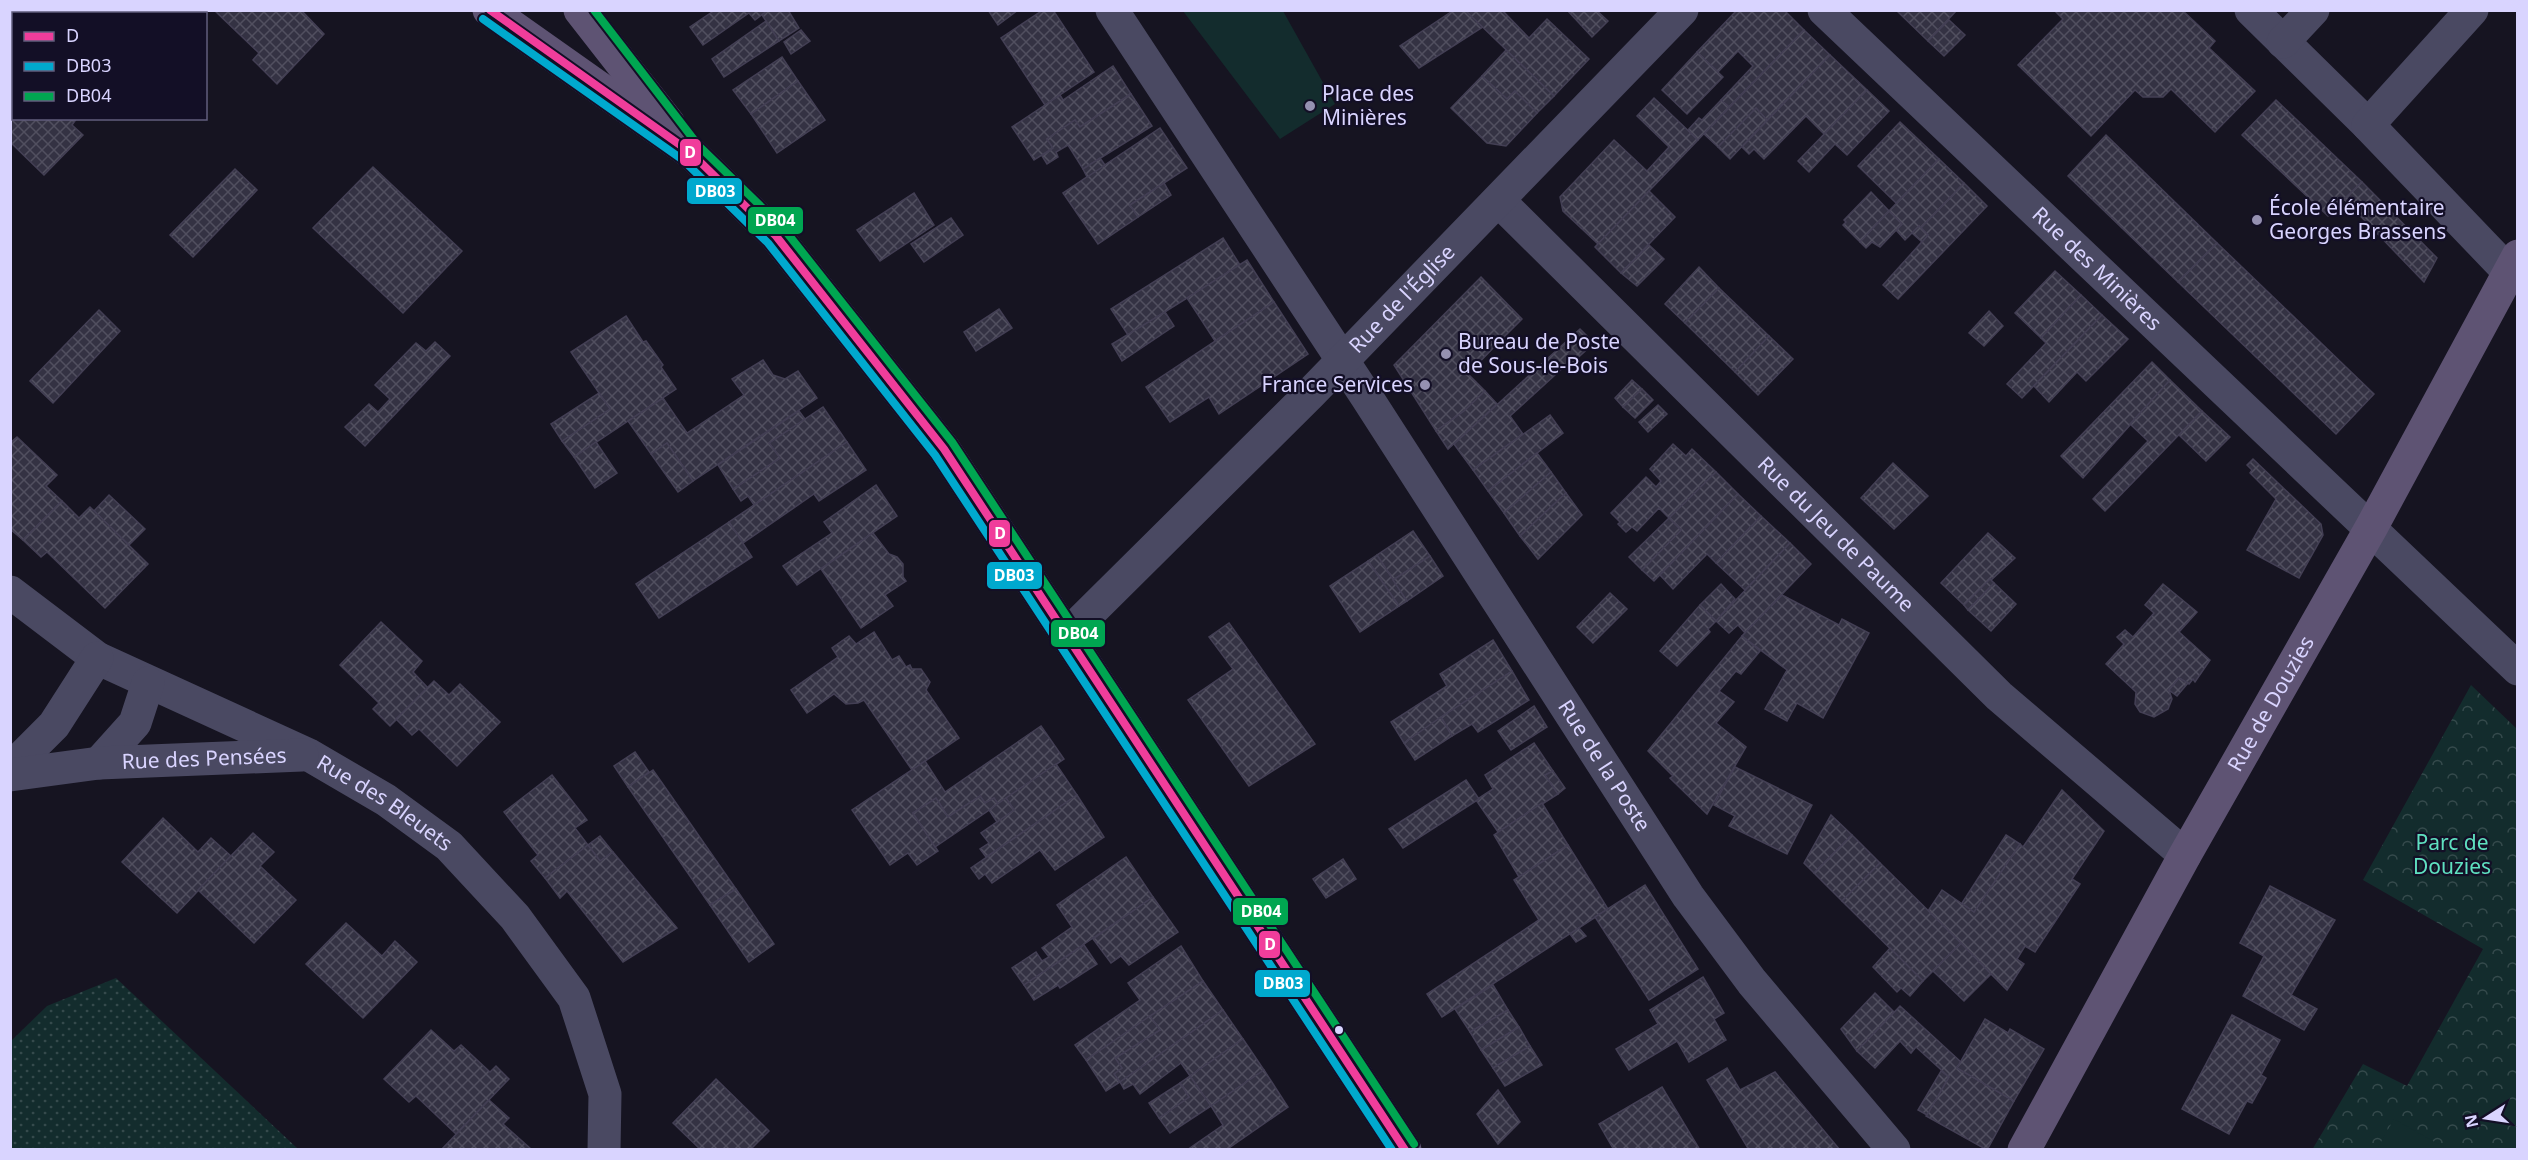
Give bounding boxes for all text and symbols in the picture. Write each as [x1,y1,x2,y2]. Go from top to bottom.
legend [12,12,207,120]
text: D [66,23,79,47]
text: DB03 [66,53,111,77]
place label: Place des Minières [1322,79,1414,131]
text: DB04 [66,83,111,107]
marker: Place des Minières [1303,99,1317,113]
line badge: D [679,138,702,167]
text: D [684,141,696,163]
line badge: DB03 [686,177,743,205]
text: DB03 [695,180,735,202]
place label: École élémentaire Georges Brassens [2269,193,2446,245]
street label: Rue des Minières [2027,200,2168,336]
line badge: DB04 [747,206,804,235]
text: DB04 [755,209,795,231]
marker: École élémentaire Georges Brassens [2250,213,2264,227]
street label: Rue de l'Église [1342,238,1461,359]
place label: Bureau de Poste de Sous-le-Bois [1458,327,1620,379]
marker: Bureau de Poste de Sous-le-Bois [1439,347,1453,361]
place label: France Services [1262,370,1413,398]
marker: France Services [1418,378,1432,392]
street label: Rue du Jeu de Paume [1752,450,1921,618]
line badge: D [988,519,1011,548]
text: D [994,522,1006,544]
line badge: DB03 [986,561,1043,590]
text: DB03 [994,564,1034,586]
line badge: DB04 [1050,619,1106,648]
text: DB04 [1058,622,1098,644]
street label: Rue de Douzies [2220,630,2320,776]
street label: Rue de la Poste [1552,694,1658,836]
street label: Rue des Pensées [121,741,287,775]
street label: Rue des Bleuets [312,748,459,857]
park label: Parc de Douzies [2413,828,2491,880]
line badge: DB04 [1232,897,1289,926]
text: DB04 [1241,900,1281,922]
line badge: D [1258,930,1281,959]
text: D [1264,933,1276,955]
line badge: DB03 [1254,969,1311,998]
text: DB03 [1263,972,1303,994]
unlabelled marker [1333,1024,1345,1036]
north arrow [2456,1088,2516,1148]
text: N [2459,1112,2483,1130]

